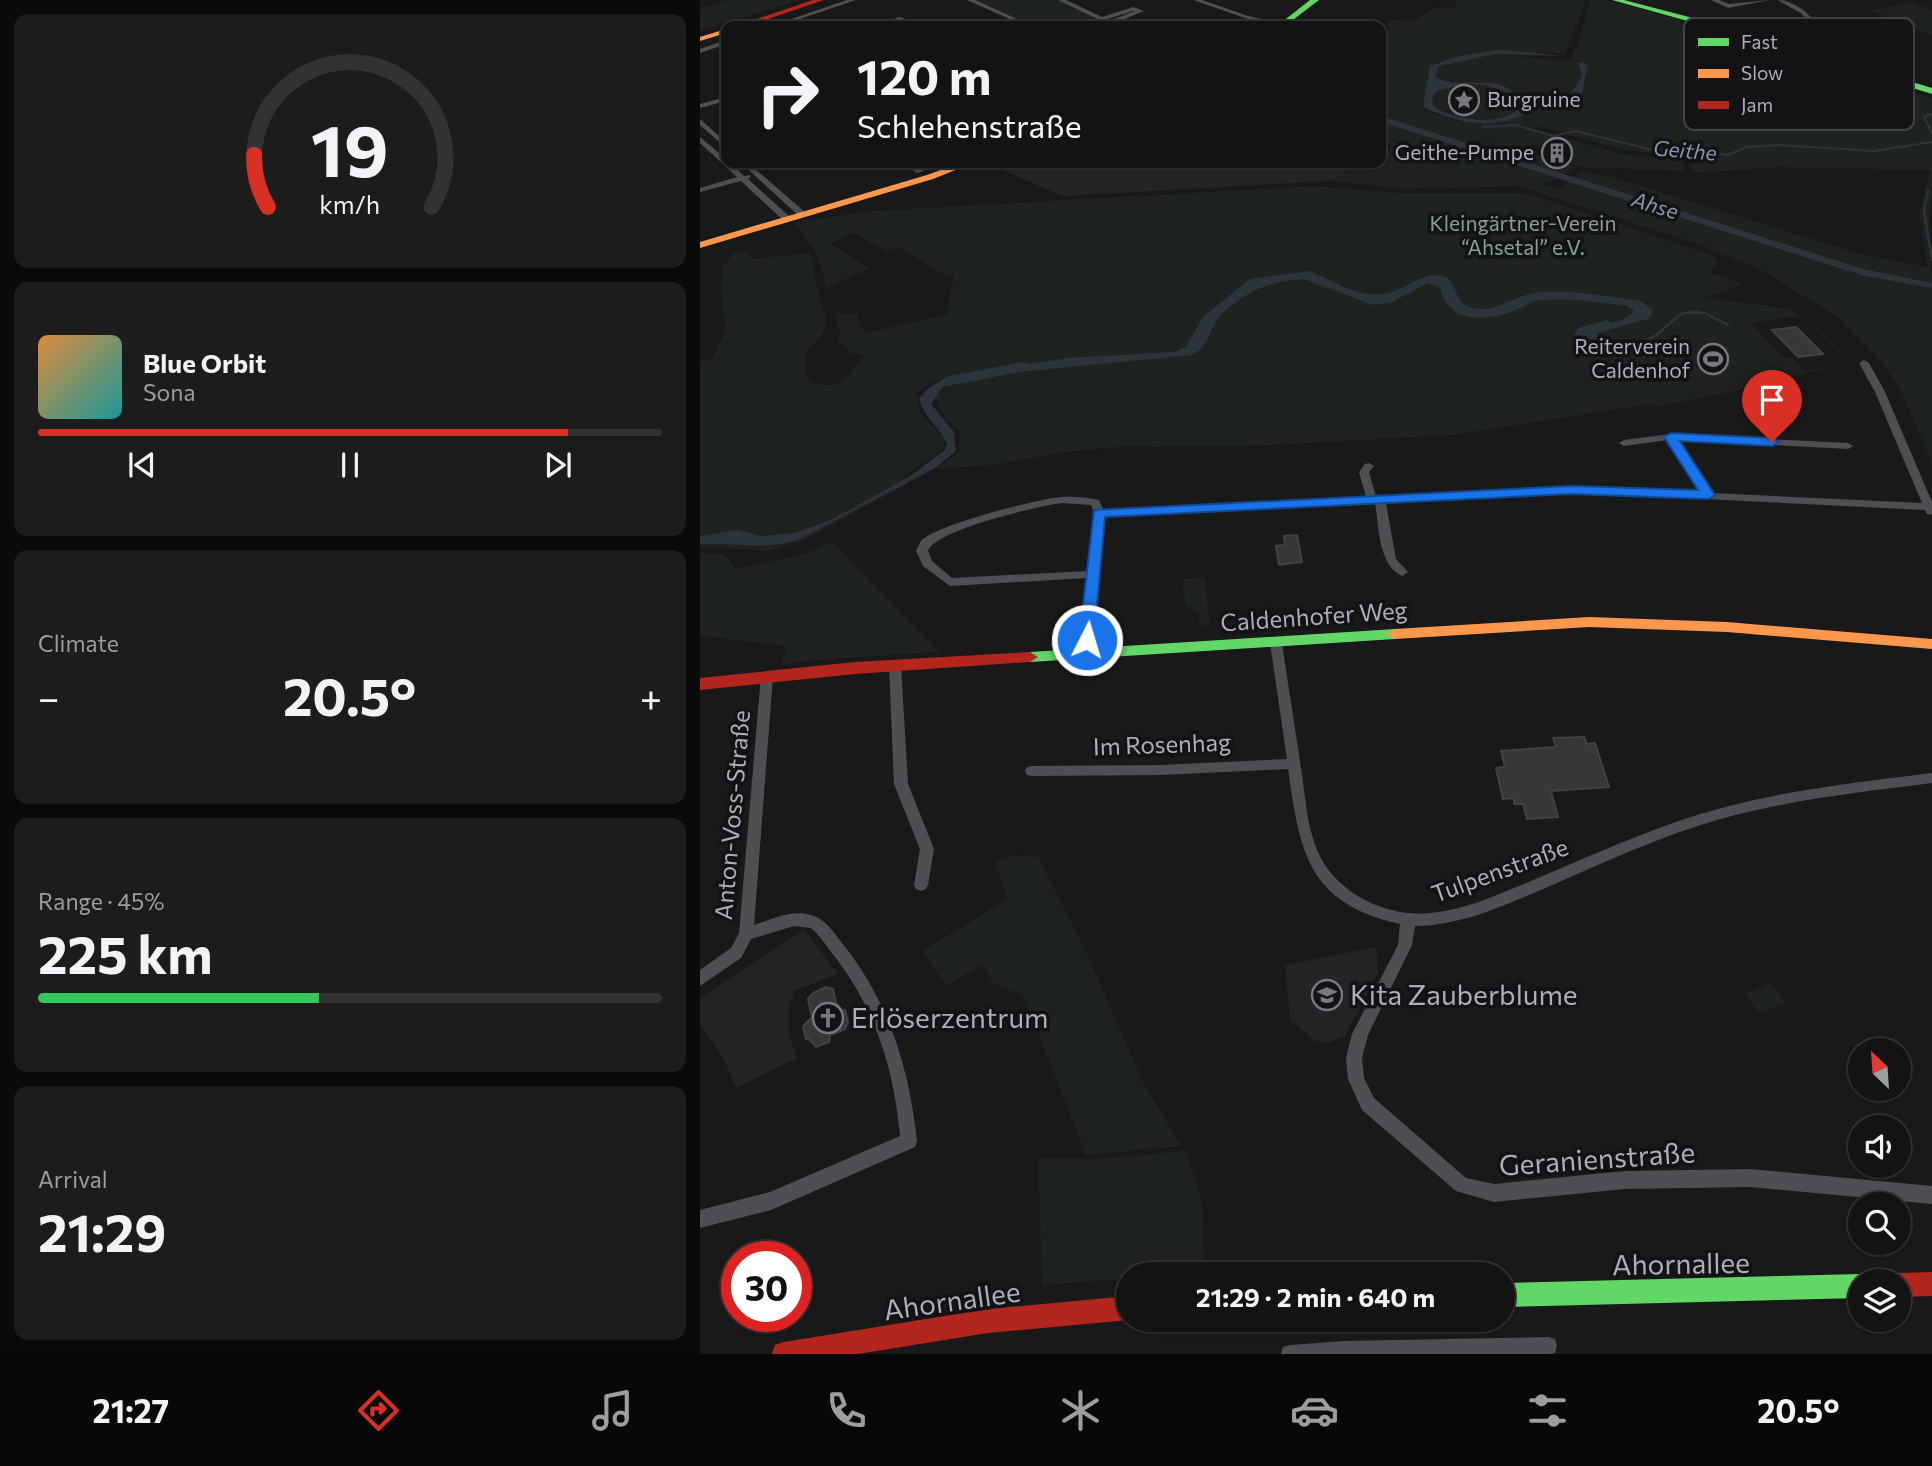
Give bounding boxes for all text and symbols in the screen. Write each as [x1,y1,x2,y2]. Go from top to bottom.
legend [1684,18,1914,130]
text: Fast [1741,30,1778,53]
text: 120 m [857,45,991,105]
icon: right [742,49,833,140]
text: Slow [1741,61,1783,84]
place icon: Burgruine [1447,83,1481,117]
place label: Burgruine [1487,86,1581,111]
text: Jam [1741,93,1773,116]
text: 19 [311,103,389,192]
text: Schlehenstraße [857,105,1082,145]
water label: Geithe [1652,134,1718,165]
building icon: Geithe-Pumpe [1540,136,1574,170]
place label: Geithe-Pumpe [1395,139,1534,164]
water label: Ahse [1628,185,1682,223]
text: km/h [320,189,380,219]
park label: Kleingärtner-Verein “Ahsetal” e.V. [1430,210,1616,259]
place label: Reiterverein Caldenhof [1574,333,1691,382]
sports icon: Reiterverein Caldenhof [1696,342,1730,376]
text: Blue Orbit [143,347,266,378]
pin [1742,370,1802,442]
text: Sona [143,378,195,406]
icon: arrive [1753,381,1791,419]
icon: previous [123,446,161,484]
icon: pause [331,446,369,484]
icon: next [539,446,577,484]
street label: Caldenhofer Weg [1219,594,1408,637]
position arrow [1050,603,1124,677]
text: Climate [38,629,119,657]
text: 20.5° [283,663,416,727]
text: − [38,673,60,720]
text: + [640,673,662,720]
street label: Anton-Voss-Straße [708,709,755,921]
street label: Im Rosenhag [1092,727,1232,760]
street label: Tulpenstraße [1427,831,1572,908]
text: Range · 45% [38,887,164,915]
text: 225 km [38,921,213,985]
place label: Kita Zauberblume [1350,977,1578,1011]
school or university icon: Kita Zauberblume [1310,978,1344,1012]
place label: Erlöserzentrum [851,1000,1049,1034]
church icon: Erlöserzentrum [811,1001,845,1035]
north arrow [1848,1038,1911,1101]
map controls [1848,1038,1911,1332]
button: sound [1848,1115,1911,1178]
street label: Geranienstraße [1498,1134,1696,1182]
text: Arrival [38,1165,108,1193]
button: search [1848,1192,1911,1255]
text: 21:29 [38,1199,166,1263]
speed limit sign: 30 [721,1241,812,1332]
street label: Ahornallee [1612,1245,1750,1281]
button: layers [1848,1269,1911,1332]
street label: Ahornallee [881,1274,1022,1326]
text: 21:29 · 2 min · 640 m [1196,1281,1435,1312]
icon: directions [354,1386,403,1435]
icon: music [588,1386,637,1435]
icon: phone [822,1386,871,1435]
icon: climate [1056,1386,1105,1435]
icon: car [1290,1386,1339,1435]
icon: filters [1523,1386,1572,1435]
text: 21:27 [92,1390,169,1430]
text: 20.5° [1757,1390,1839,1430]

